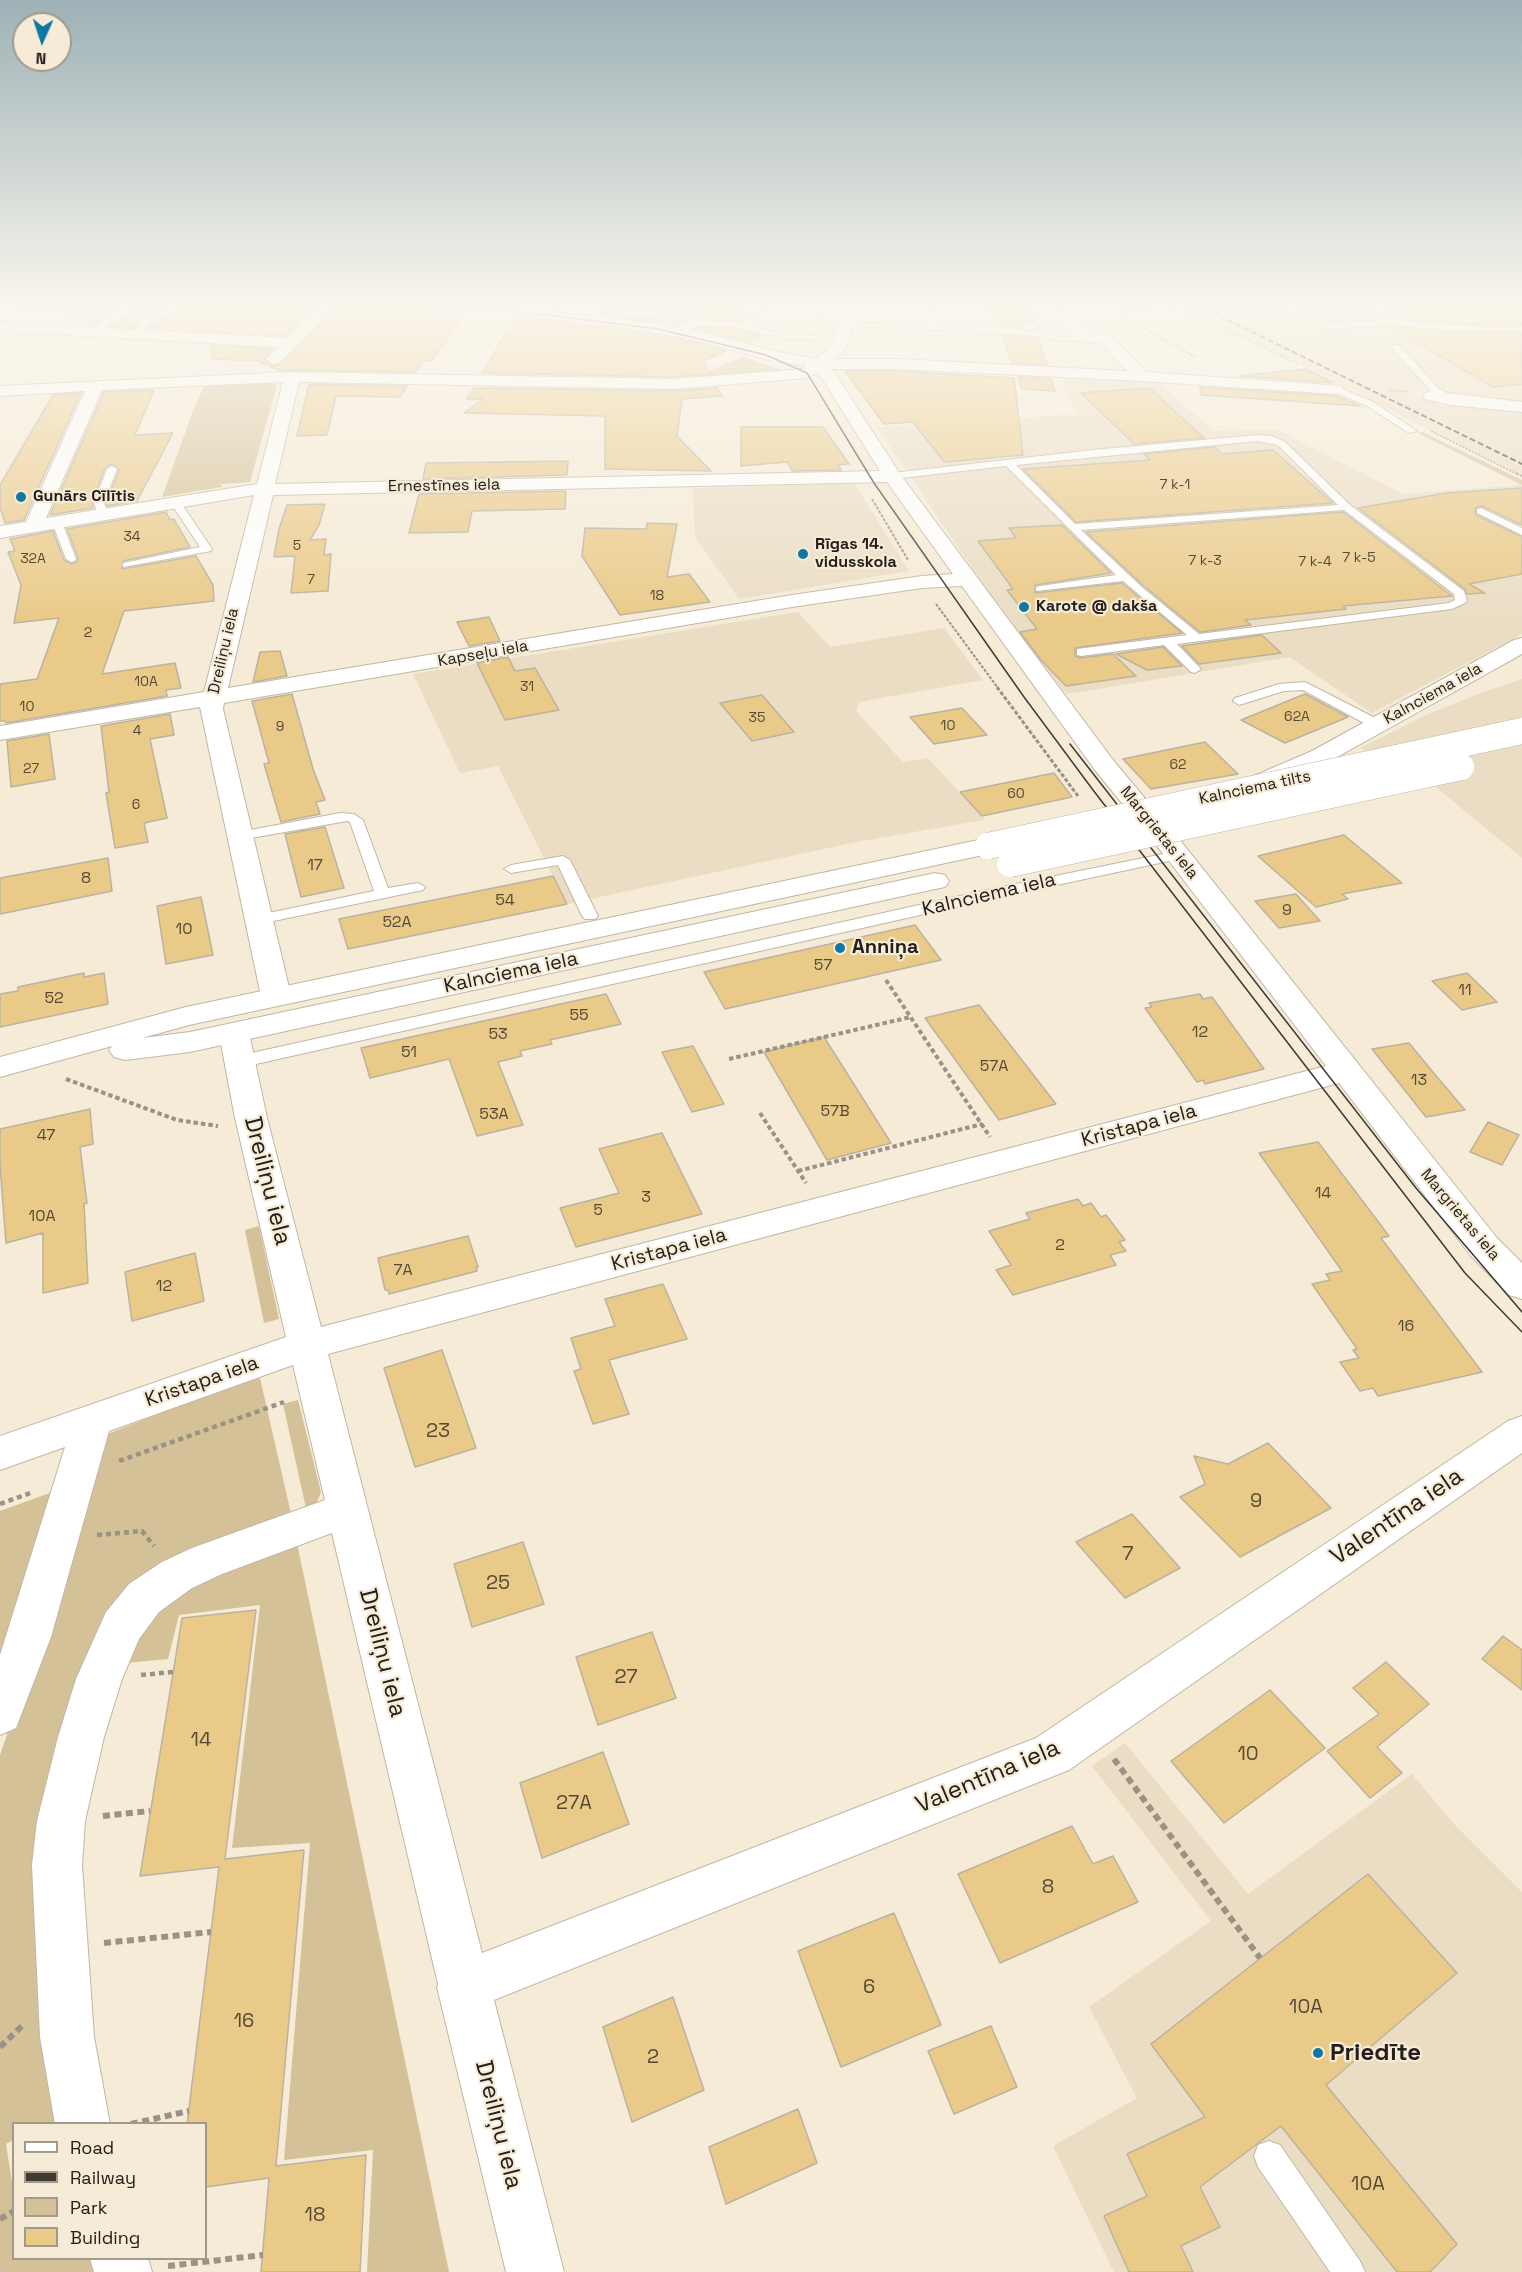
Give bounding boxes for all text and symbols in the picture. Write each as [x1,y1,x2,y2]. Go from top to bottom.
north arrow [12,12,72,72]
text: N [35,48,47,69]
street label: Ernestīnes iela [388,475,500,497]
house number: 7 k-1 [1160,477,1190,493]
place label: Gunārs Cīlītis [33,487,135,507]
marker: Gunārs Cīlītis [14,490,28,504]
house number: 34 [123,529,141,545]
place label: Rīgas 14. vidusskola [815,535,897,573]
house number: 5 [293,538,301,554]
marker: Rīgas 14. vidusskola [796,547,810,561]
house number: 7 k-5 [1342,550,1376,566]
house number: 32A [20,551,46,567]
house number: 7 k-3 [1188,553,1222,569]
house number: 7 k-4 [1298,554,1332,570]
house number: 7 [307,572,315,588]
house number: 18 [650,588,664,604]
place label: Karote @ dakša [1036,597,1157,617]
marker: Karote @ dakša [1017,600,1031,614]
street label: Dreiliņu iela [205,606,243,696]
house number: 2 [84,625,92,641]
street label: Kapseļu iela [436,637,530,671]
street label: Kalnciema iela [1381,659,1485,729]
house number: 10A [134,674,158,690]
house number: 31 [520,679,534,695]
house number: 10 [20,699,34,715]
house number: 62A [1284,709,1310,725]
house number: 35 [749,710,765,726]
house number: 10 [941,718,955,734]
house number: 9 [276,719,284,735]
house number: 4 [133,723,141,739]
house number: 62 [1170,757,1186,773]
house number: 27 [23,761,39,777]
street label: Kalnciema tilts [1197,767,1313,809]
street label: Margrietas iela [1116,783,1202,883]
house number: 60 [1007,786,1025,802]
house number: 6 [132,797,140,813]
house number: 17 [307,856,323,876]
street label: Kalnciema iela [920,868,1058,922]
house number: 8 [81,869,91,889]
house number: 54 [495,891,515,911]
house number: 9 [1282,901,1292,921]
house number: 52A [382,913,412,933]
house number: 10 [176,920,192,940]
place label: Anniņa [852,936,919,960]
marker: Anniņa [833,941,847,955]
street label: Kalnciema iela [442,947,580,999]
house number: 57 [814,956,832,976]
house number: 11 [1458,981,1472,1001]
house number: 52 [44,989,64,1009]
house number: 55 [569,1006,589,1026]
house number: 12 [1192,1023,1208,1043]
house number: 53 [488,1025,508,1045]
house number: 51 [401,1043,417,1063]
house number: 57A [980,1057,1008,1077]
house number: 13 [1411,1071,1427,1091]
street label: Kristapa iela [1079,1099,1199,1153]
house number: 57B [821,1102,849,1122]
house number: 53A [479,1105,509,1125]
street label: Dreiliņu iela [237,1114,297,1248]
house number: 47 [37,1126,55,1146]
street label: Margrietas iela [1416,1165,1504,1265]
house number: 14 [1315,1184,1331,1204]
house number: 3 [641,1188,651,1208]
house number: 5 [593,1201,603,1221]
house number: 10A [28,1207,56,1227]
street label: Kristapa iela [609,1223,729,1277]
house number: 2 [1055,1236,1065,1256]
house number: 7A [393,1261,413,1281]
house number: 12 [156,1277,172,1297]
house number: 16 [1398,1317,1414,1337]
street label: Kristapa iela [142,1351,262,1413]
house number: 23 [426,1420,450,1444]
street label: Valentīna iela [1325,1462,1469,1572]
house number: 9 [1250,1490,1262,1514]
house number: 7 [1122,1543,1134,1567]
house number: 25 [486,1572,510,1596]
street label: Dreiliņu iela [352,1586,412,1720]
house number: 27 [614,1666,638,1690]
house number: 14 [191,1729,211,1753]
street label: Valentīna iela [912,1734,1064,1820]
house number: 10 [1237,1743,1259,1767]
house number: 27A [556,1792,592,1816]
house number: 8 [1042,1876,1054,1900]
house number: 6 [863,1976,875,2000]
house number: 10A [1289,1996,1323,2020]
house number: 16 [234,2010,254,2034]
place label: Priedīte [1330,2039,1421,2067]
house number: 2 [647,2046,659,2070]
marker: Priedīte [1311,2046,1325,2060]
street label: Dreiliņu iela [468,2058,528,2192]
legend [12,2122,207,2260]
text: Road [70,2136,114,2159]
text: Railway [70,2166,136,2189]
house number: 10A [1351,2173,1385,2197]
text: Park [70,2196,107,2219]
house number: 18 [305,2204,325,2228]
text: Building [70,2226,140,2249]

